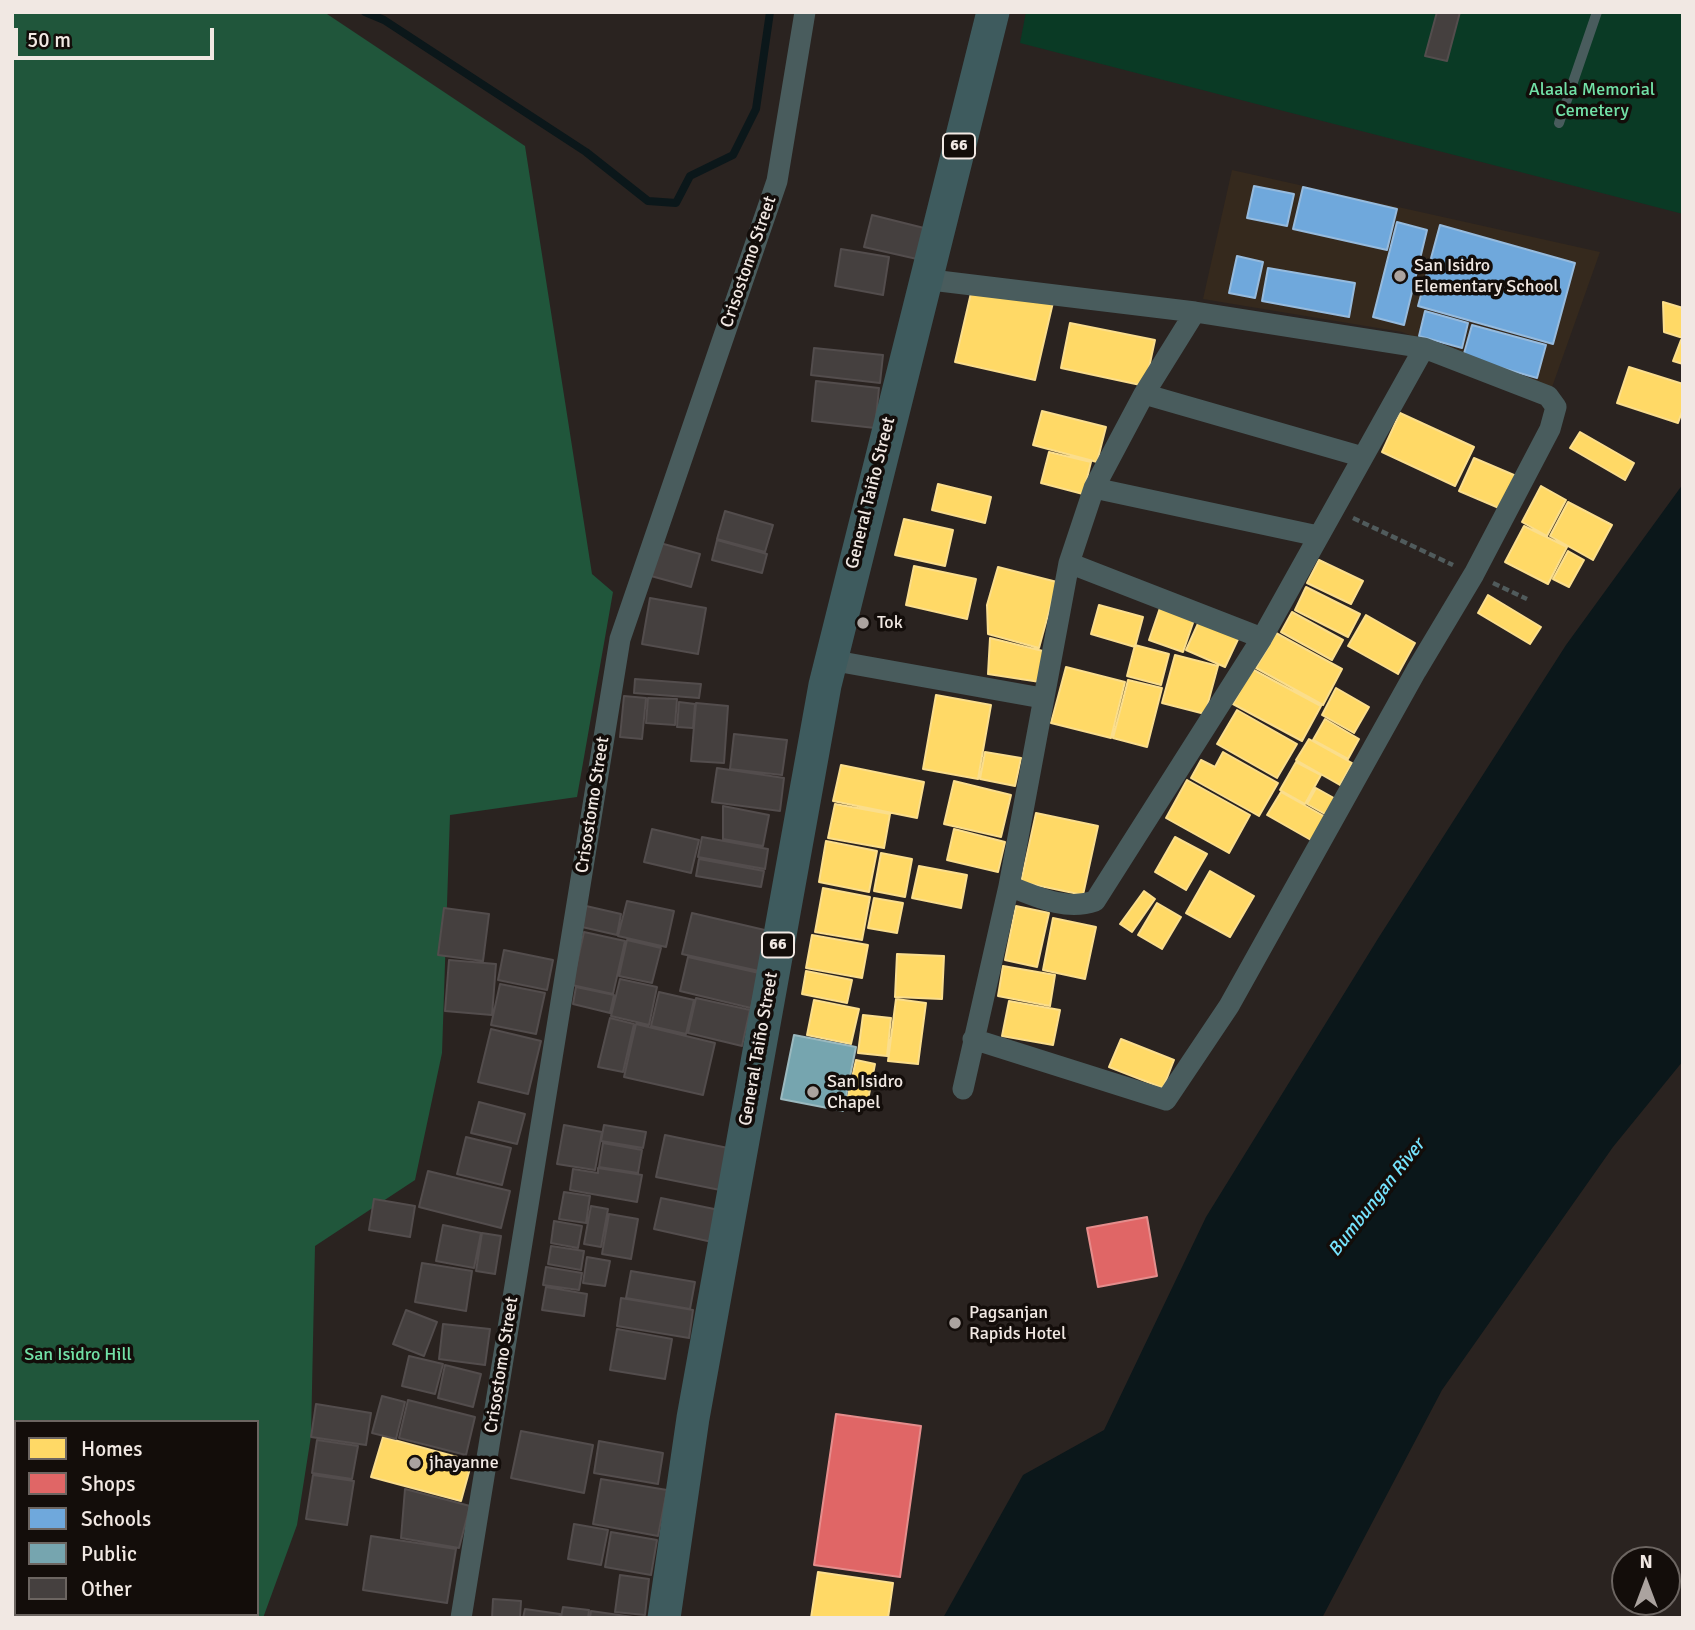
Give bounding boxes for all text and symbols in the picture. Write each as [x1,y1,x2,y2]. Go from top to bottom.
scale bar [18,14,217,58]
text: 50 m [27,27,71,53]
park label: Alaala Memorial Cemetery [1529,79,1655,122]
road number: 66 [943,134,975,158]
street label: Crisostomo Street [716,193,782,331]
place label: San Isidro Elementary School [1414,255,1559,298]
marker: San Isidro Elementary School [1392,268,1408,284]
street label: General Taiño Street [842,415,900,571]
place label: Tok [877,612,903,634]
marker: Tok [855,615,871,631]
street label: Crisostomo Street [572,735,614,875]
road number: 66 [762,932,794,958]
street label: General Taiño Street [735,970,783,1128]
place label: San Isidro Chapel [827,1071,903,1114]
marker: San Isidro Chapel [805,1084,821,1100]
water label: Bumbungan River [1324,1135,1430,1261]
street label: Crisostomo Street [481,1295,523,1435]
place label: Pagsanjan Rapids Hotel [969,1302,1066,1344]
marker: Pagsanjan Rapids Hotel [947,1315,963,1331]
park label: San Isidro Hill [24,1344,132,1366]
legend [14,1420,259,1616]
text: Homes [81,1436,143,1462]
place label: jhayanne [429,1452,499,1474]
marker: jhayanne [407,1455,423,1471]
text: Shops [81,1471,135,1497]
text: Schools [81,1506,151,1532]
text: Public [81,1541,137,1567]
north arrow [1611,1546,1681,1616]
text: N [1639,1550,1653,1574]
text: Other [81,1576,132,1602]

